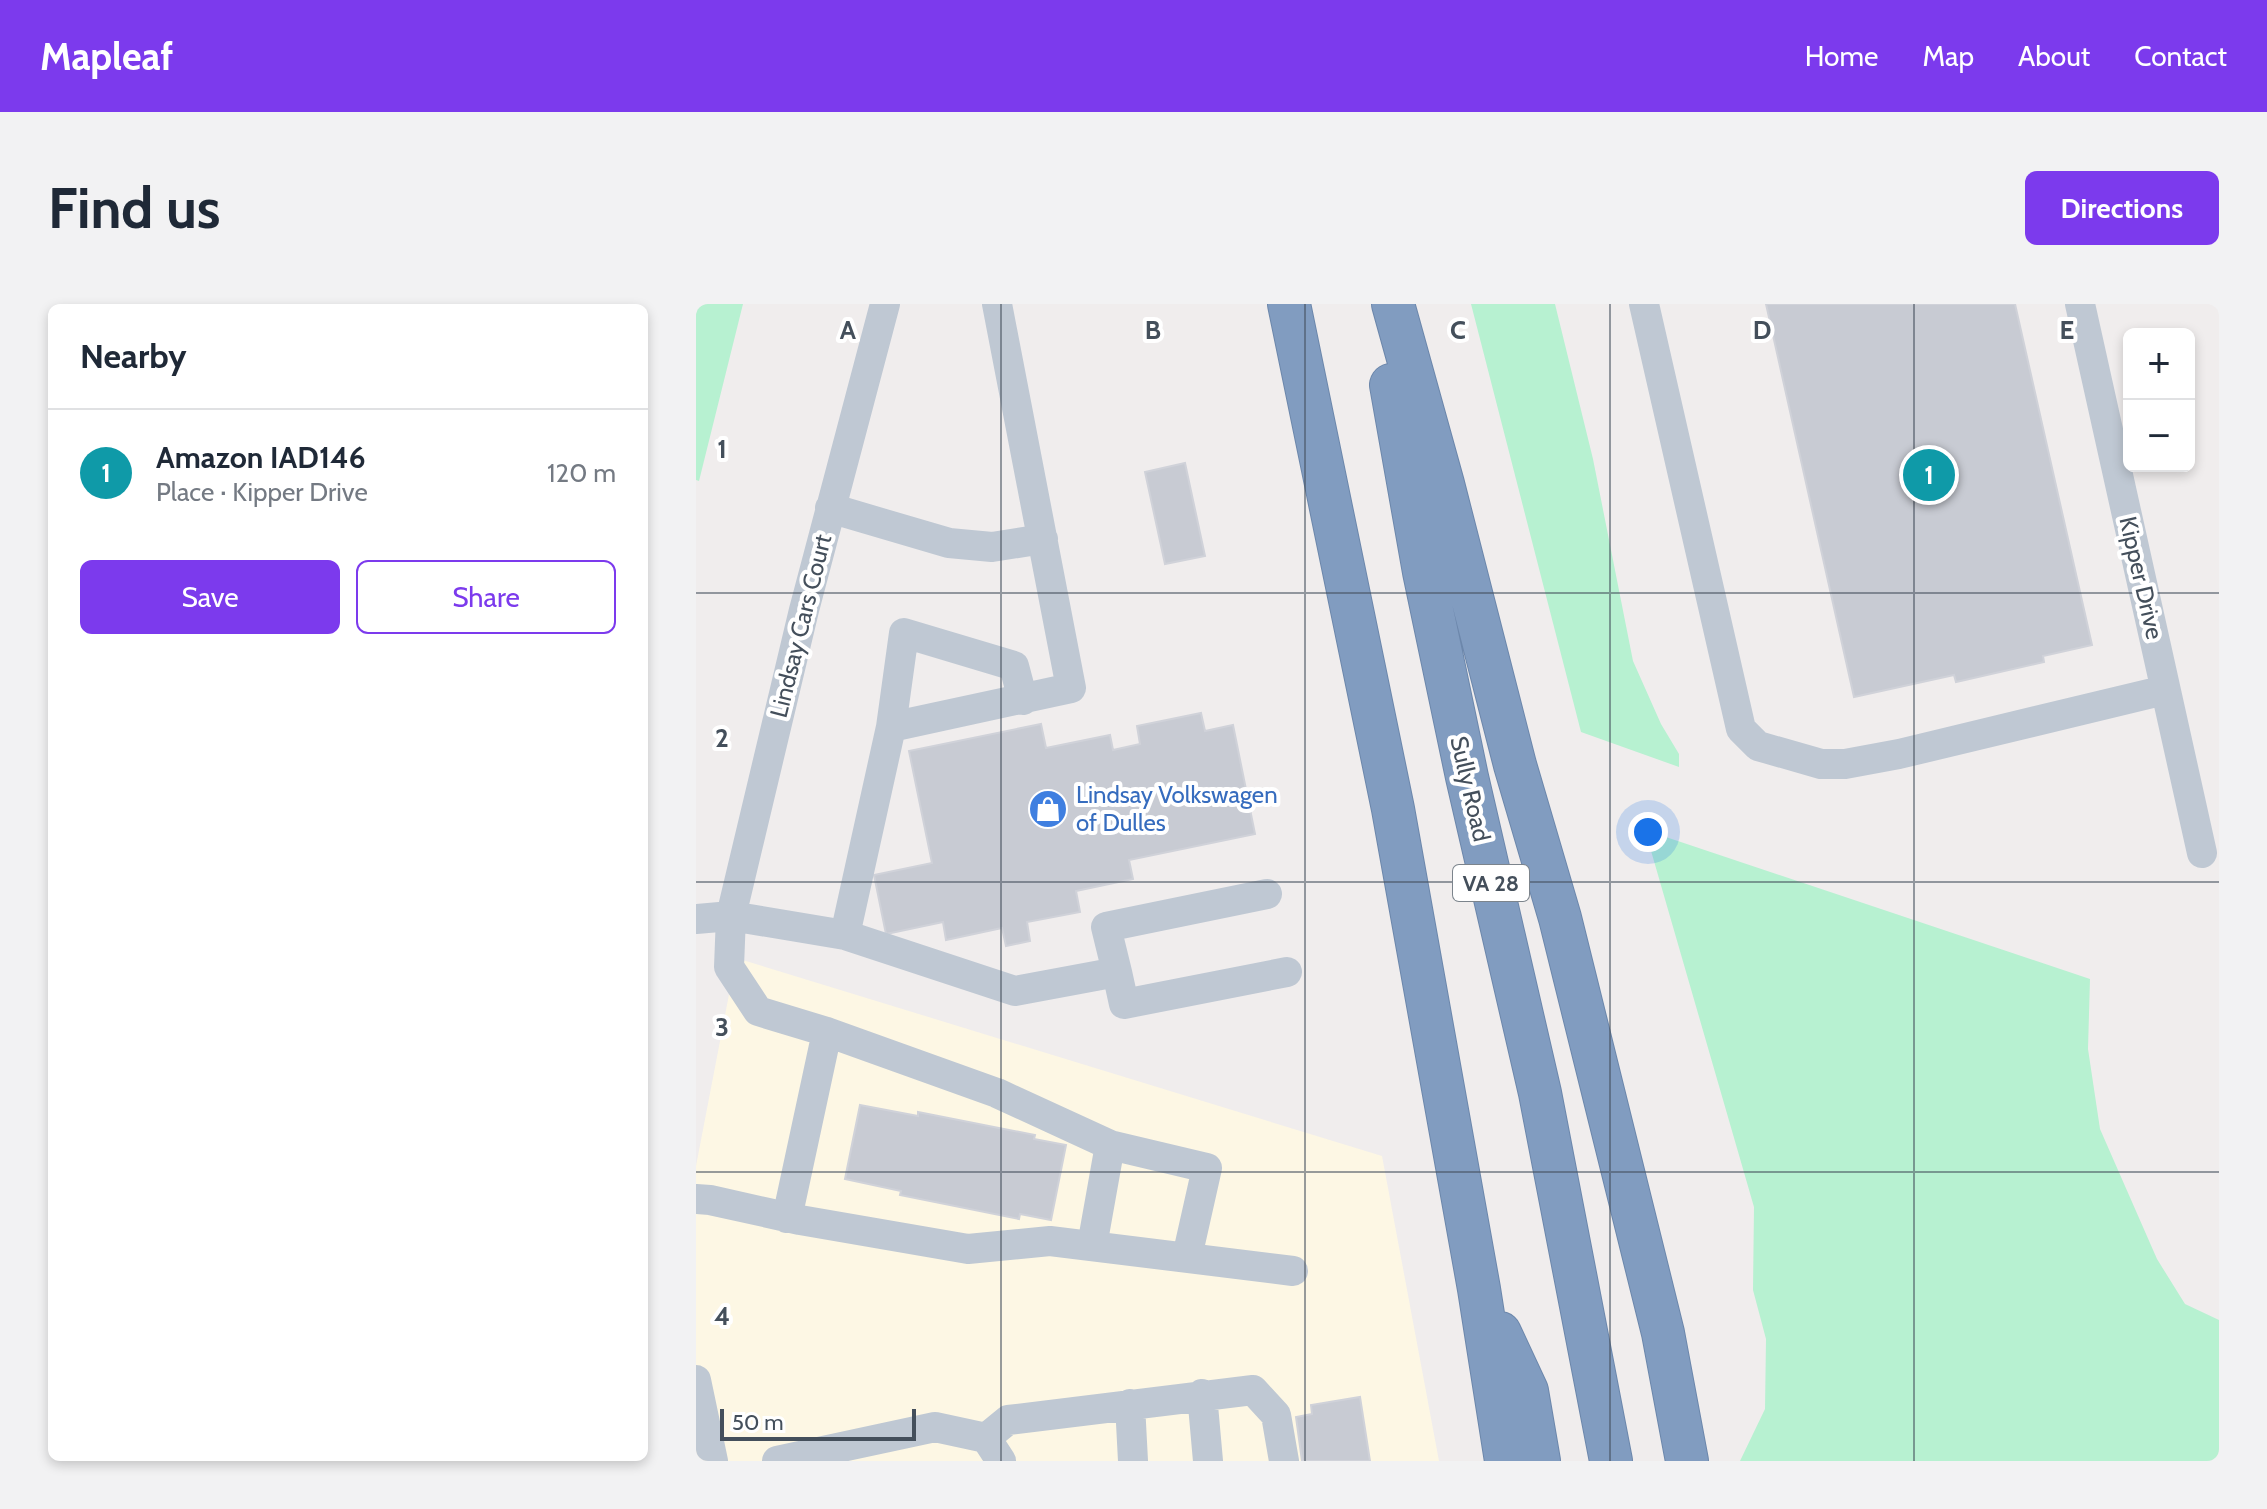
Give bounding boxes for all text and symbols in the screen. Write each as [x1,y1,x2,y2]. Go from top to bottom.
text: Mapleaf [40,33,173,80]
text: Home [1805,39,1878,73]
text: Map [1922,39,1974,73]
text: About [2018,39,2090,73]
text: Contact [2134,39,2227,73]
button: Directions [2025,171,2219,245]
text: Find us [48,174,221,242]
text: A [840,314,857,346]
text: B [1145,314,1161,346]
text: C [1450,314,1466,346]
text: D [1753,314,1771,346]
text: E [2060,314,2074,346]
map controls [2123,328,2195,472]
button: + [2123,328,2195,400]
text: Nearby [80,335,187,377]
button: − [2123,400,2195,472]
text: 1 [717,433,727,465]
text: Amazon IAD146 [156,439,366,476]
pin: 1 [1903,445,1955,505]
text: 1 [101,457,111,489]
text: 120 m [547,457,616,489]
text: Place · Kipper Drive [156,476,368,508]
street label: Kipper Drive [2113,514,2170,642]
street label: Lindsay Cars Court [764,531,837,720]
button: Save [80,560,340,634]
button: Share [356,560,616,634]
text: 2 [715,722,729,754]
street label: Sully Road [1444,733,1497,844]
place label: Lindsay Volkswagen of Dulles [1076,780,1278,837]
shop icon: Lindsay Volkswagen of Dulles [1027,788,1069,830]
your location [1628,812,1668,852]
road number: VA 28 [1453,865,1529,901]
text: 3 [715,1011,729,1043]
text: 4 [714,1300,730,1332]
scale bar [720,1405,916,1441]
text: 50 m [732,1409,784,1436]

